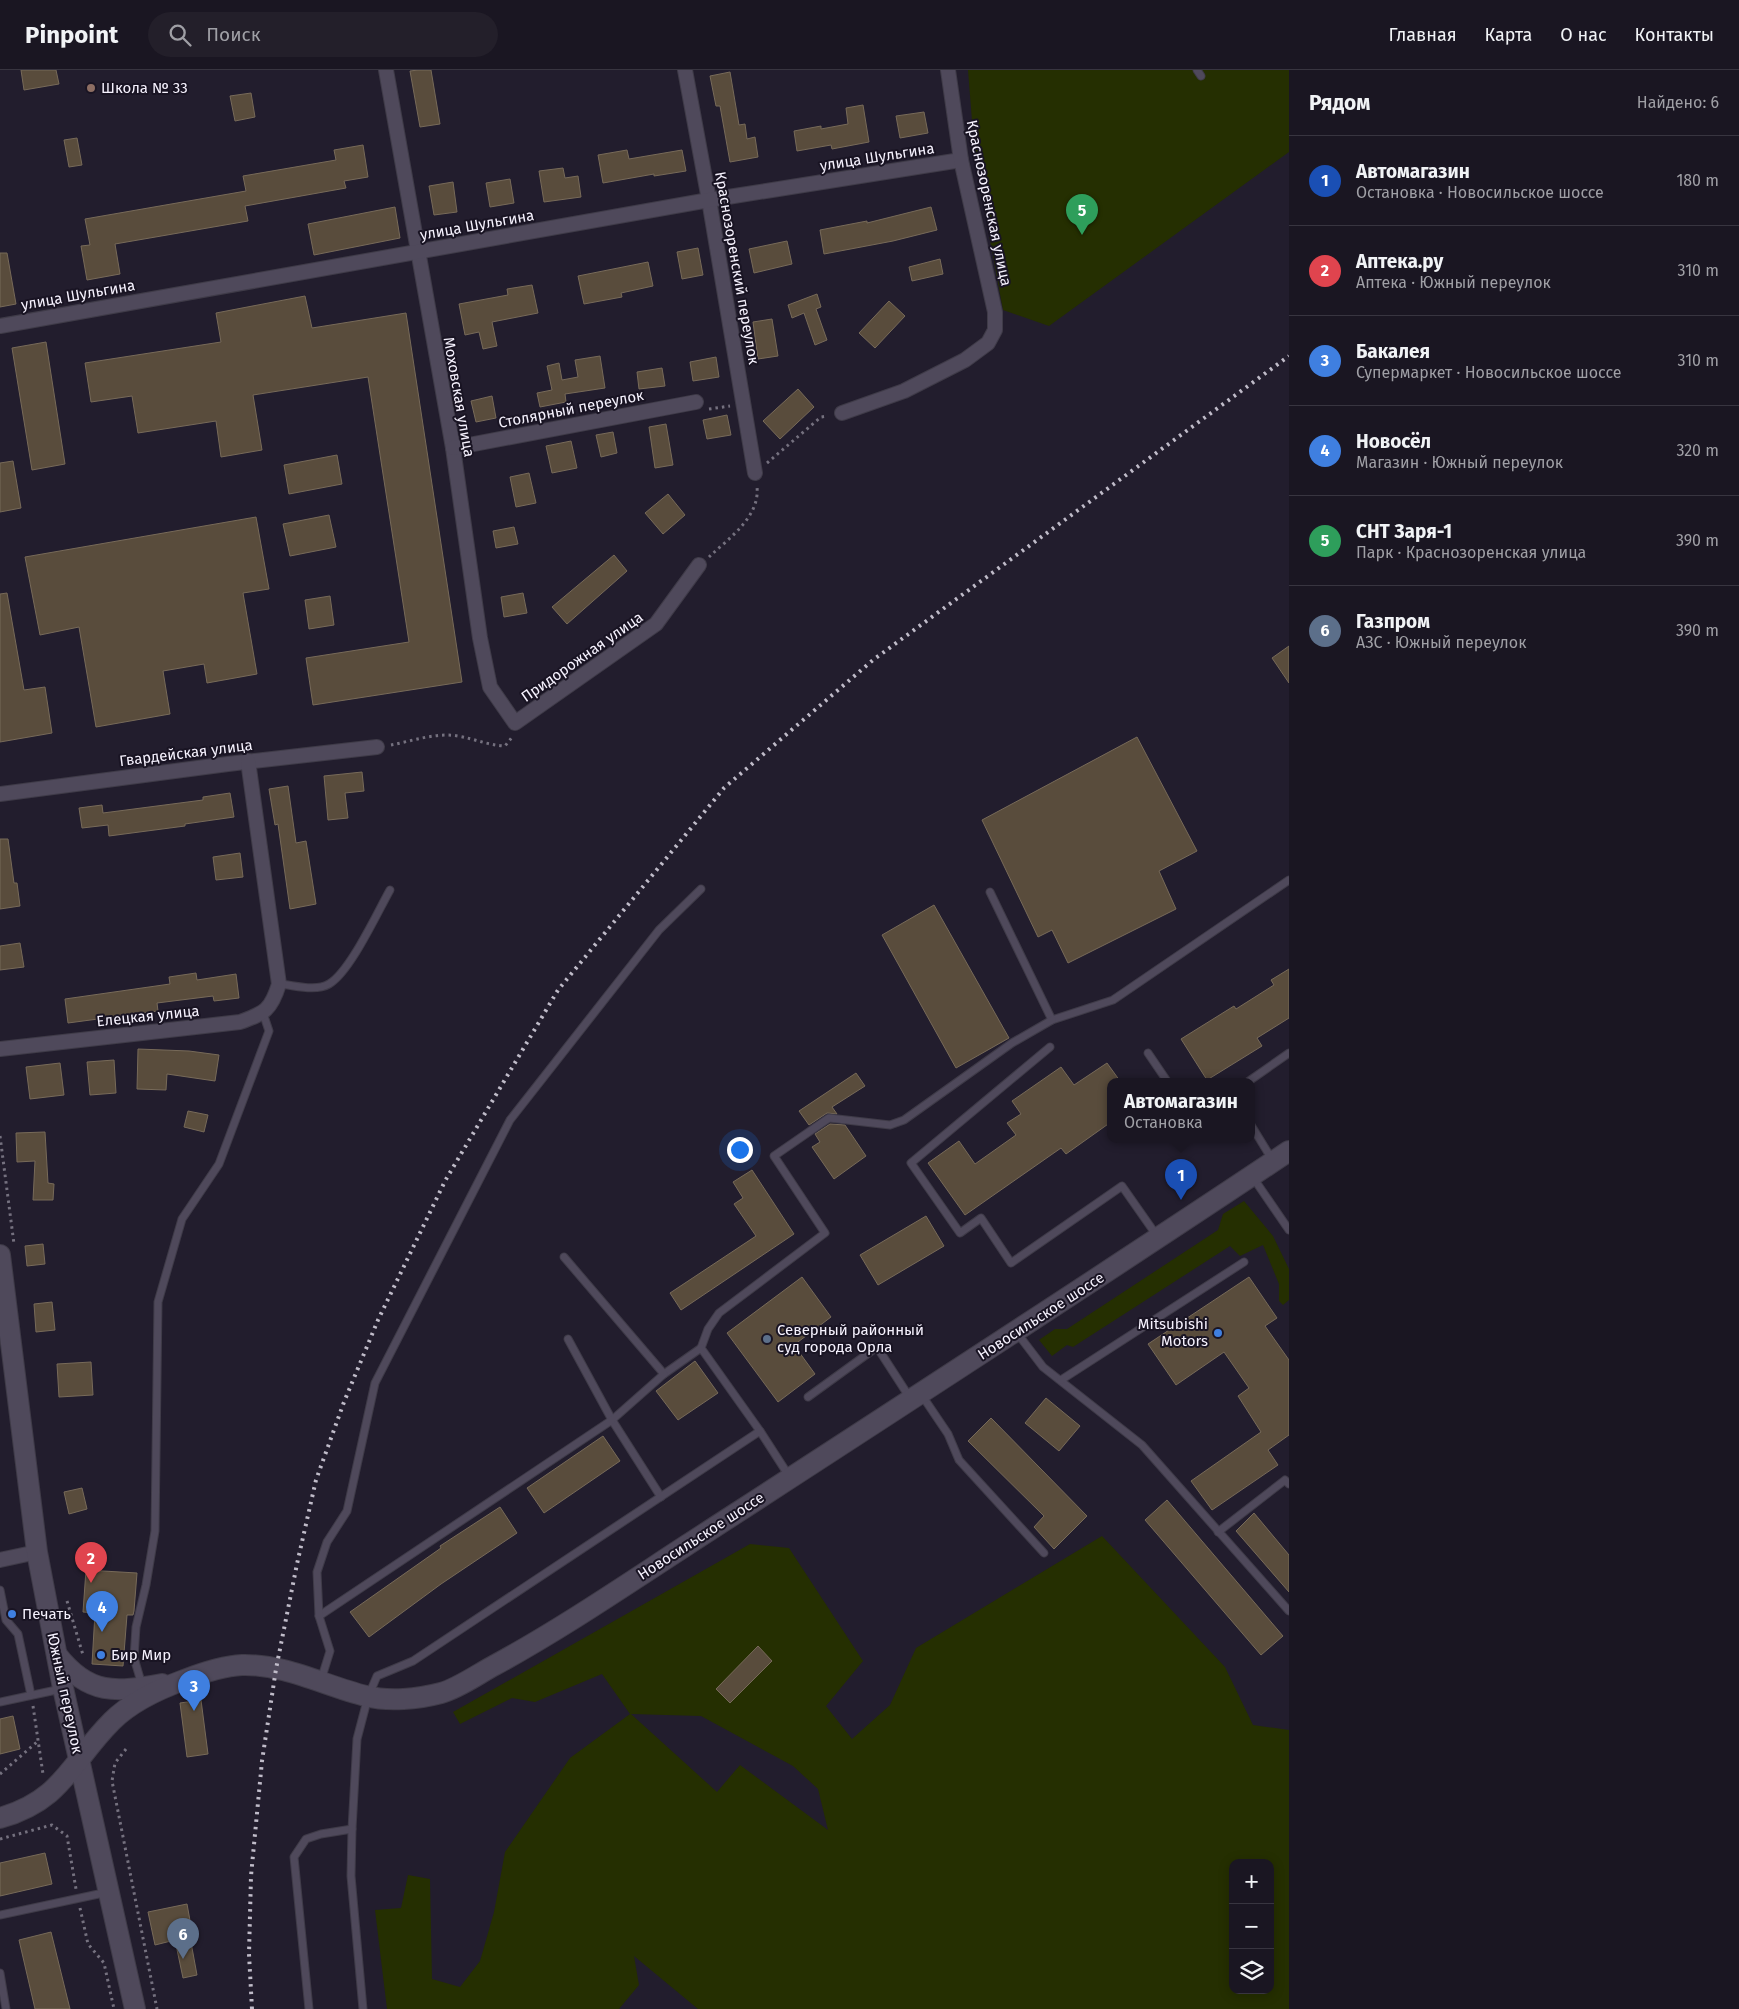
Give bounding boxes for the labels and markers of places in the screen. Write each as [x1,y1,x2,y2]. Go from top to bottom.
place label: Школа № 33 [101,79,188,97]
marker: Школа № 33 [85,82,97,94]
pin: 5 [1066,194,1098,235]
pin: 1 [1165,1159,1197,1200]
place label: Mitsubishi Motors [1138,1315,1208,1350]
place label: Северный районный суд города Орла [777,1321,924,1356]
marker: Mitsubishi Motors [1212,1327,1224,1339]
marker: Северный районный суд города Орла [761,1333,773,1345]
pin: 2 [75,1542,107,1583]
pin: 4 [86,1591,118,1632]
place label: Печать [22,1605,71,1623]
marker: Печать [6,1608,18,1620]
place label: Бир Мир [111,1646,171,1664]
marker: Бир Мир [95,1649,107,1661]
pin: 3 [178,1670,210,1711]
pin: 6 [167,1918,199,1959]

